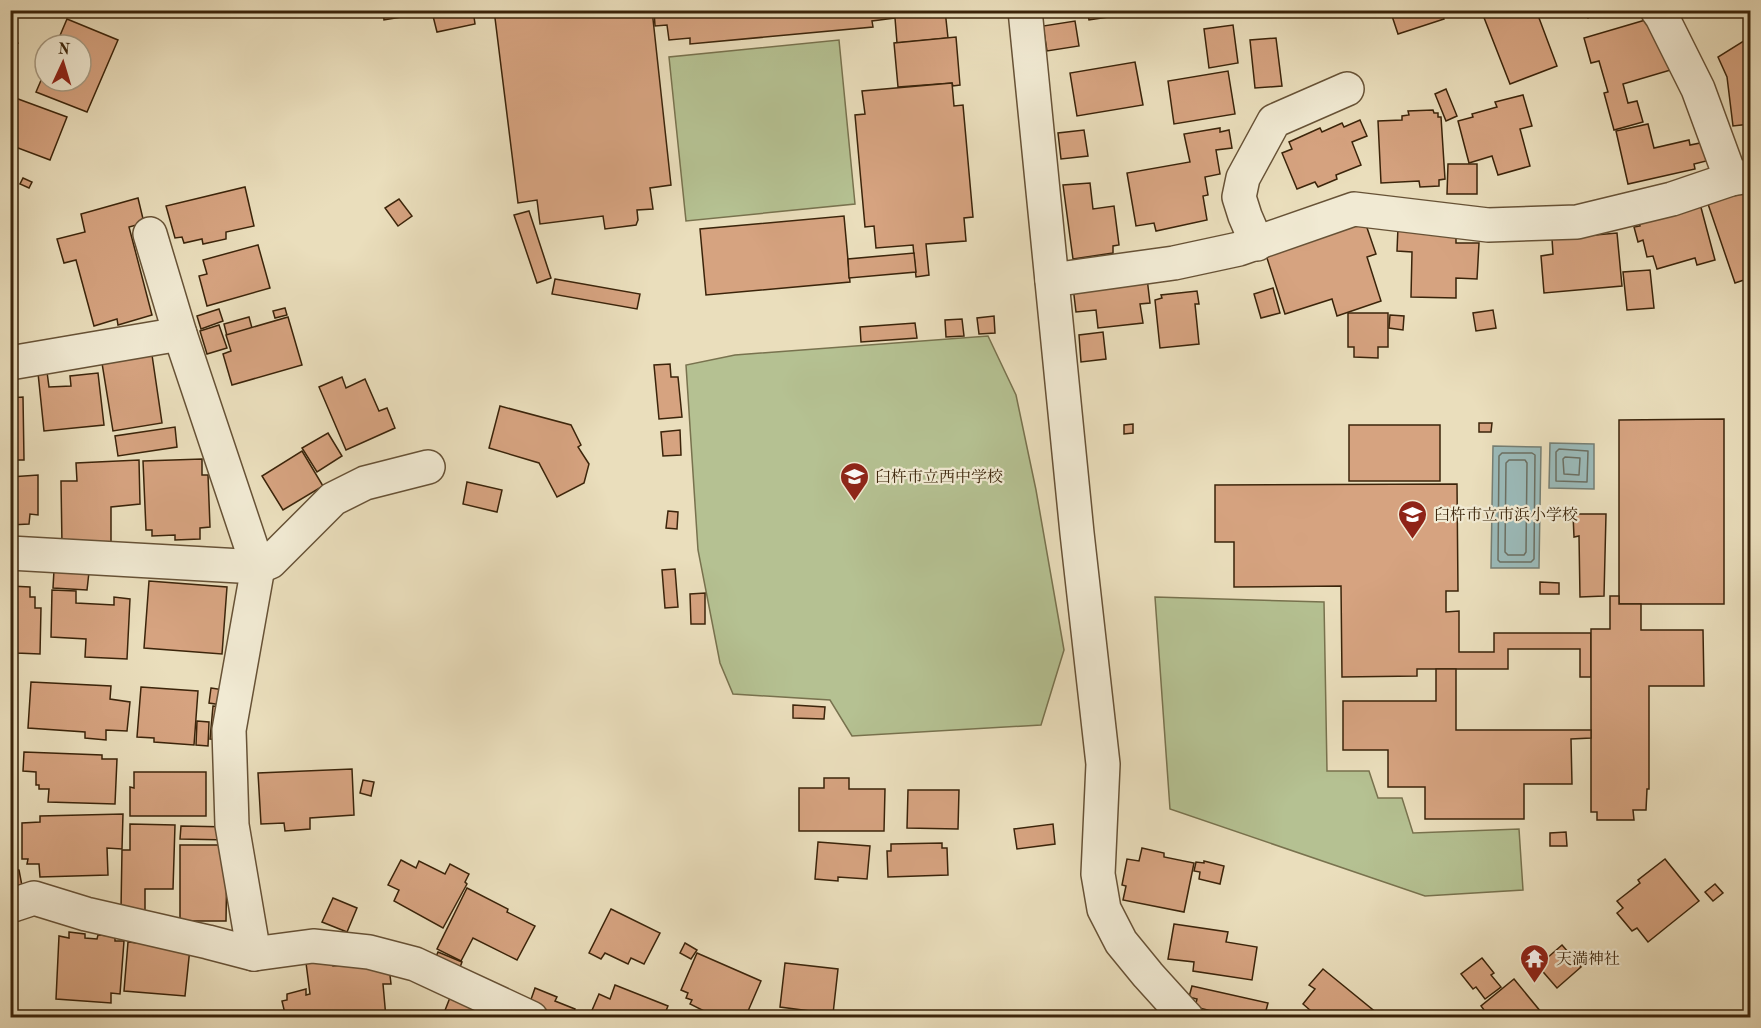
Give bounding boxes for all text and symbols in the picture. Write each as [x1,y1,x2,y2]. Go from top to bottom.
north arrow [33,33,93,93]
text: N [57,42,71,58]
school or university icon: 臼杵市立西中学校 [838,460,870,502]
place label: 臼杵市立西中学校 [875,468,1003,486]
school or university icon: 臼杵市立市浜小学校 [1397,498,1429,540]
place label: 臼杵市立市浜小学校 [1434,506,1578,524]
temple icon: 天満神社 [1519,942,1551,984]
place label: 天満神社 [1556,950,1620,968]

